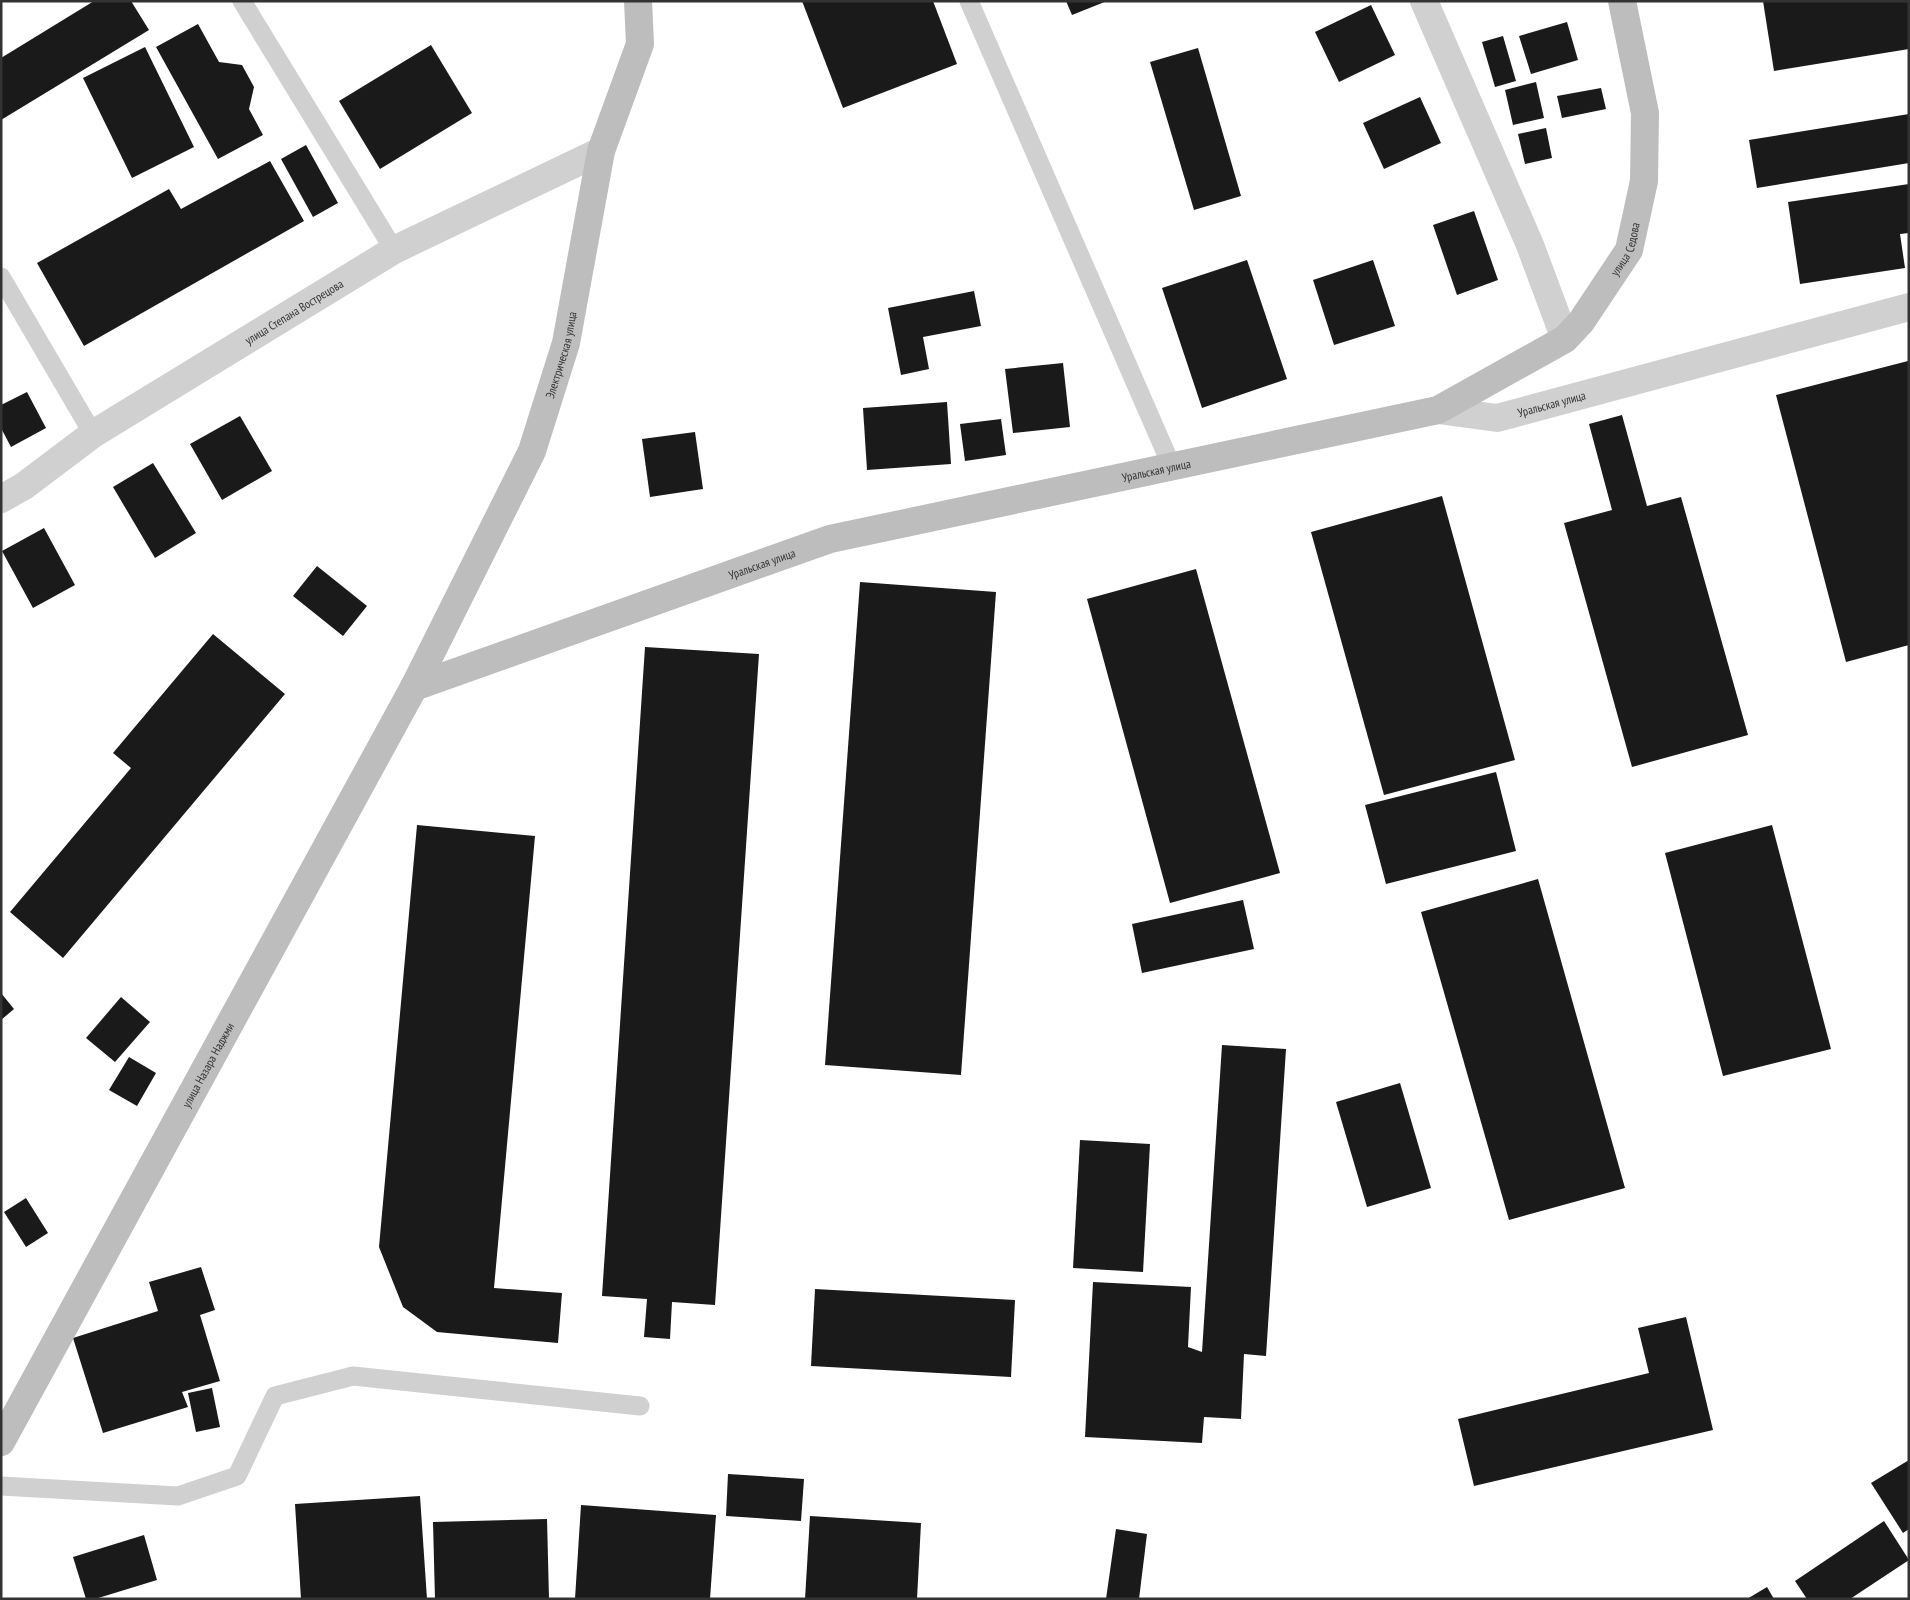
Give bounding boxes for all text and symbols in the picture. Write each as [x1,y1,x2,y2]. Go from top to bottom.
street label: улица Седова [1607,221,1642,278]
street label: улица Степана Вострецова [242,275,346,347]
street label: Электрическая улица [542,310,579,400]
street label: Уральская улица [1516,387,1587,420]
street label: Уральская улица [1120,455,1192,484]
street label: Уральская улица [726,544,797,582]
street label: улица Назара Наджми [178,1020,237,1110]

